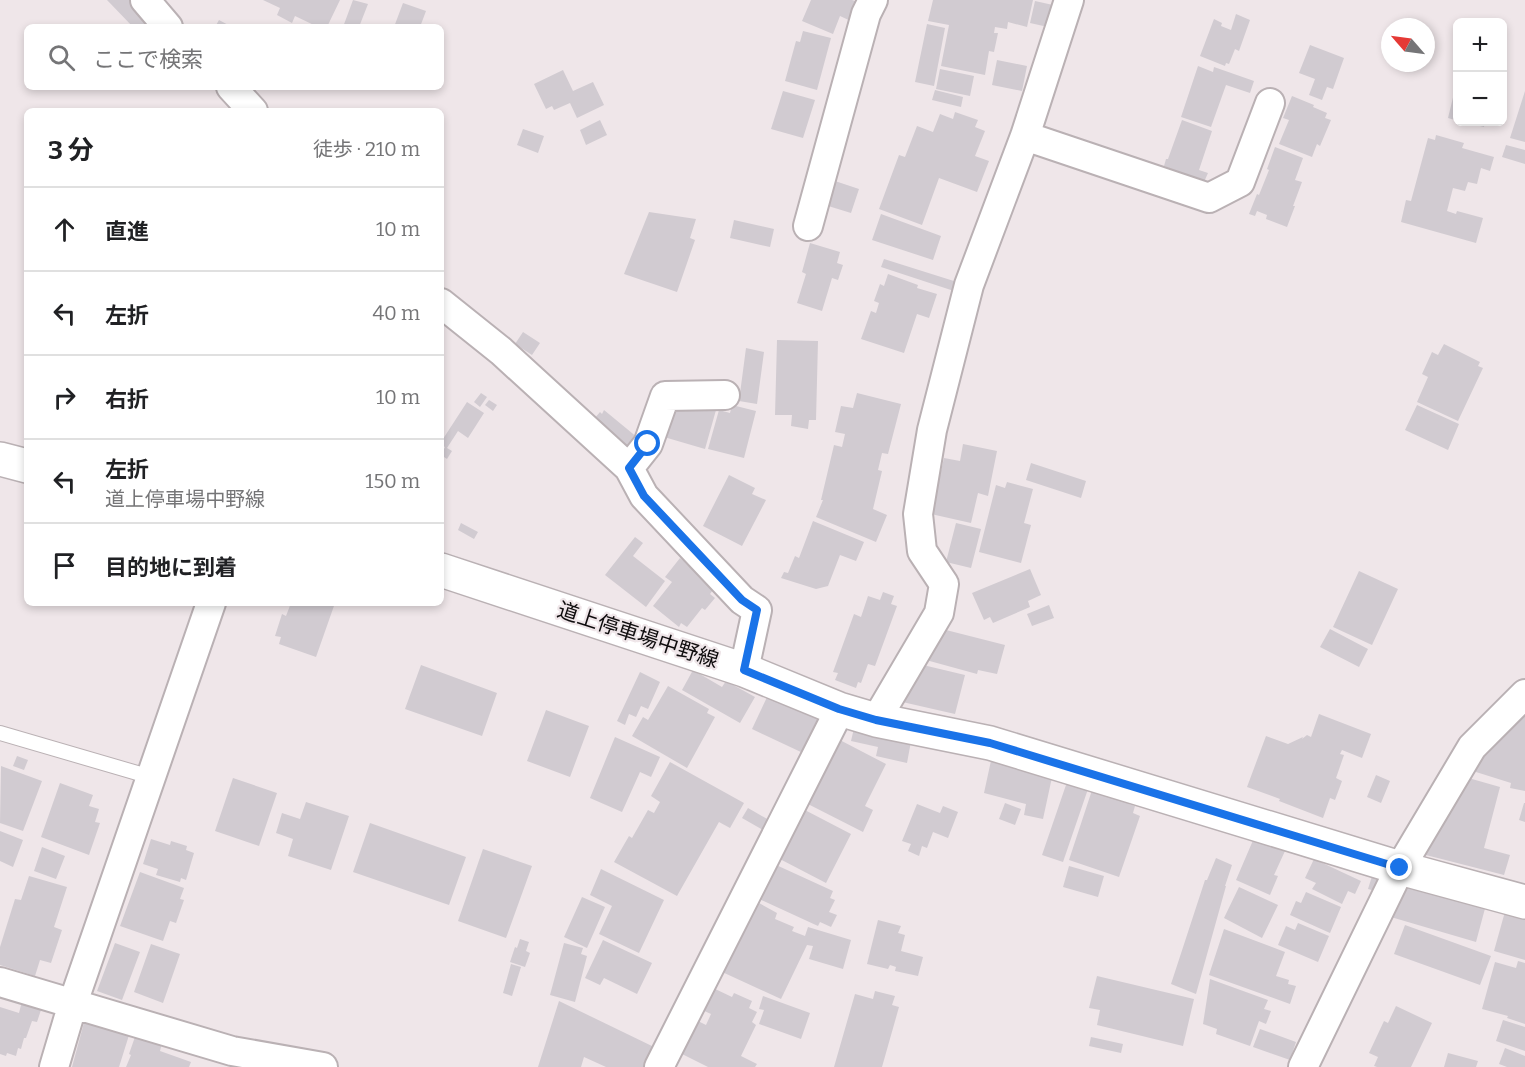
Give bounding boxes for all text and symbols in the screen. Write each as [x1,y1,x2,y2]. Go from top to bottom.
north arrow [1381,18,1435,72]
map controls [1453,18,1507,126]
button: + [1453,18,1507,72]
search box [24,24,444,90]
icon: search [45,41,78,74]
text: ここで検索 [93,46,203,73]
button: − [1453,72,1507,126]
text: 3 分 [48,135,94,166]
text: 徒歩 · 210 m [313,137,420,161]
icon: ahead [48,213,81,246]
text: 10 m [376,217,420,241]
text: 直進 [105,218,149,245]
icon: left [48,297,81,330]
text: 40 m [372,301,420,325]
text: 左折 [105,302,149,329]
icon: right [48,381,81,414]
text: 10 m [376,385,420,409]
text: 右折 [105,386,149,413]
route start [634,430,660,456]
text: 左折 [105,456,149,483]
icon: left [48,465,81,498]
text: 150 m [365,469,420,493]
text: 道上停車場中野線 [105,487,265,511]
icon: arrive [48,549,81,582]
text: 目的地に到着 [105,554,237,581]
street label: 道上停車場中野線 [554,597,722,673]
route end [1386,854,1412,880]

